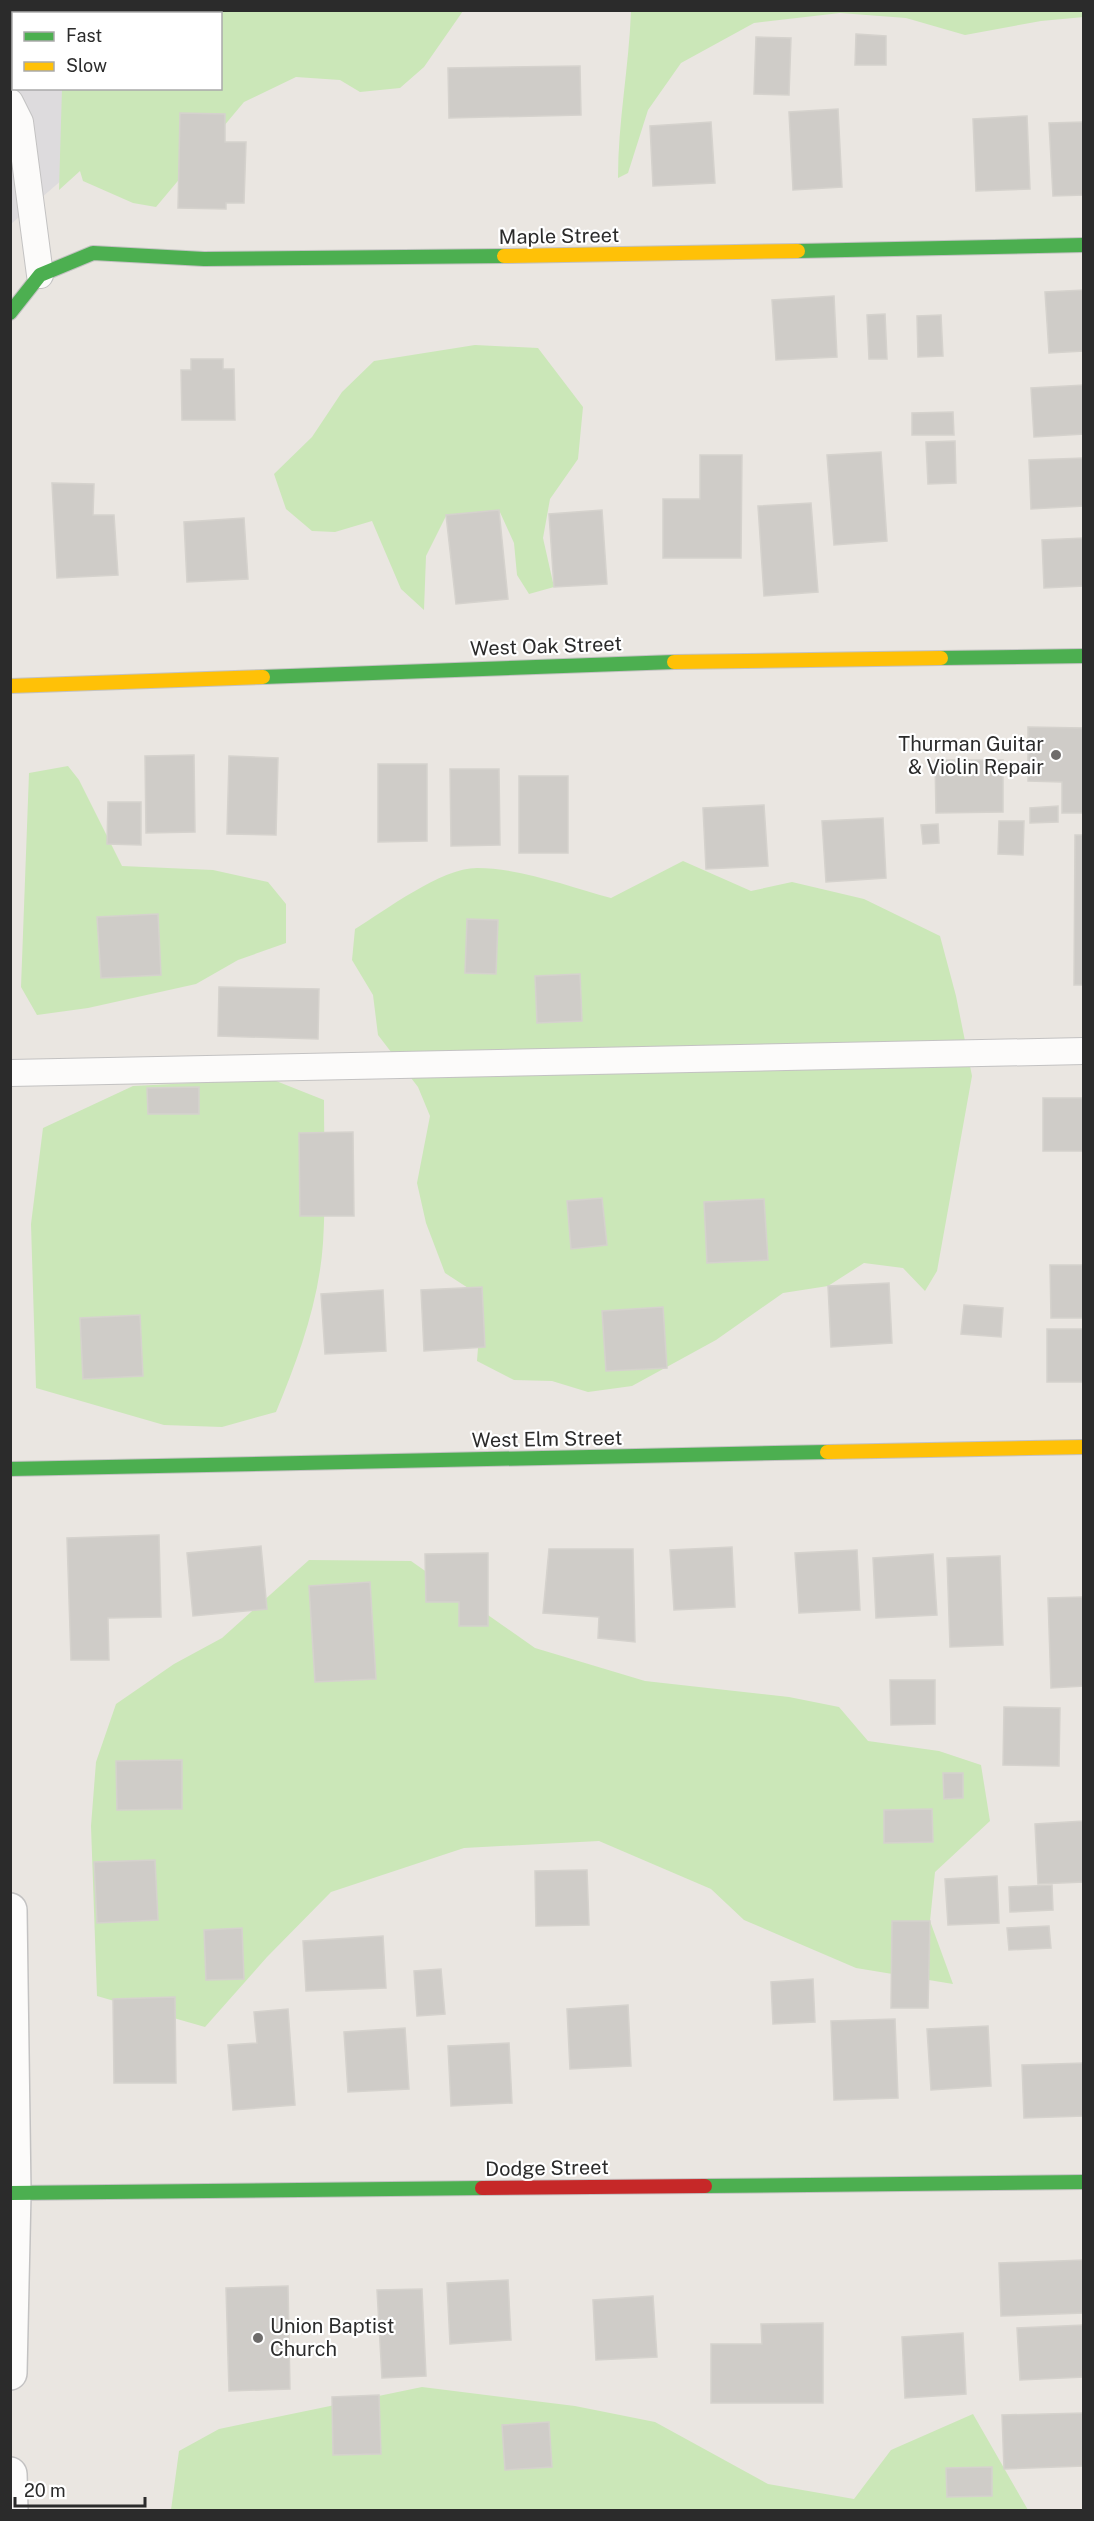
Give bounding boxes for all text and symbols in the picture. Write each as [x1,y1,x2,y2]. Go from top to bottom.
legend [12,12,222,90]
text: Fast [66,25,102,46]
text: Slow [66,55,107,76]
street label: Maple Street [498,223,620,249]
street label: West Oak Street [470,631,622,661]
place label: Thurman Guitar & Violin Repair [898,732,1044,779]
marker: Thurman Guitar & Violin Repair [1049,748,1063,762]
street label: West Elm Street [471,1426,623,1452]
street label: Dodge Street [485,2155,609,2181]
place label: Union Baptist Church [270,2314,395,2361]
marker: Union Baptist Church [251,2331,265,2345]
scale bar [15,2470,146,2508]
text: 20 m [24,2480,66,2501]

